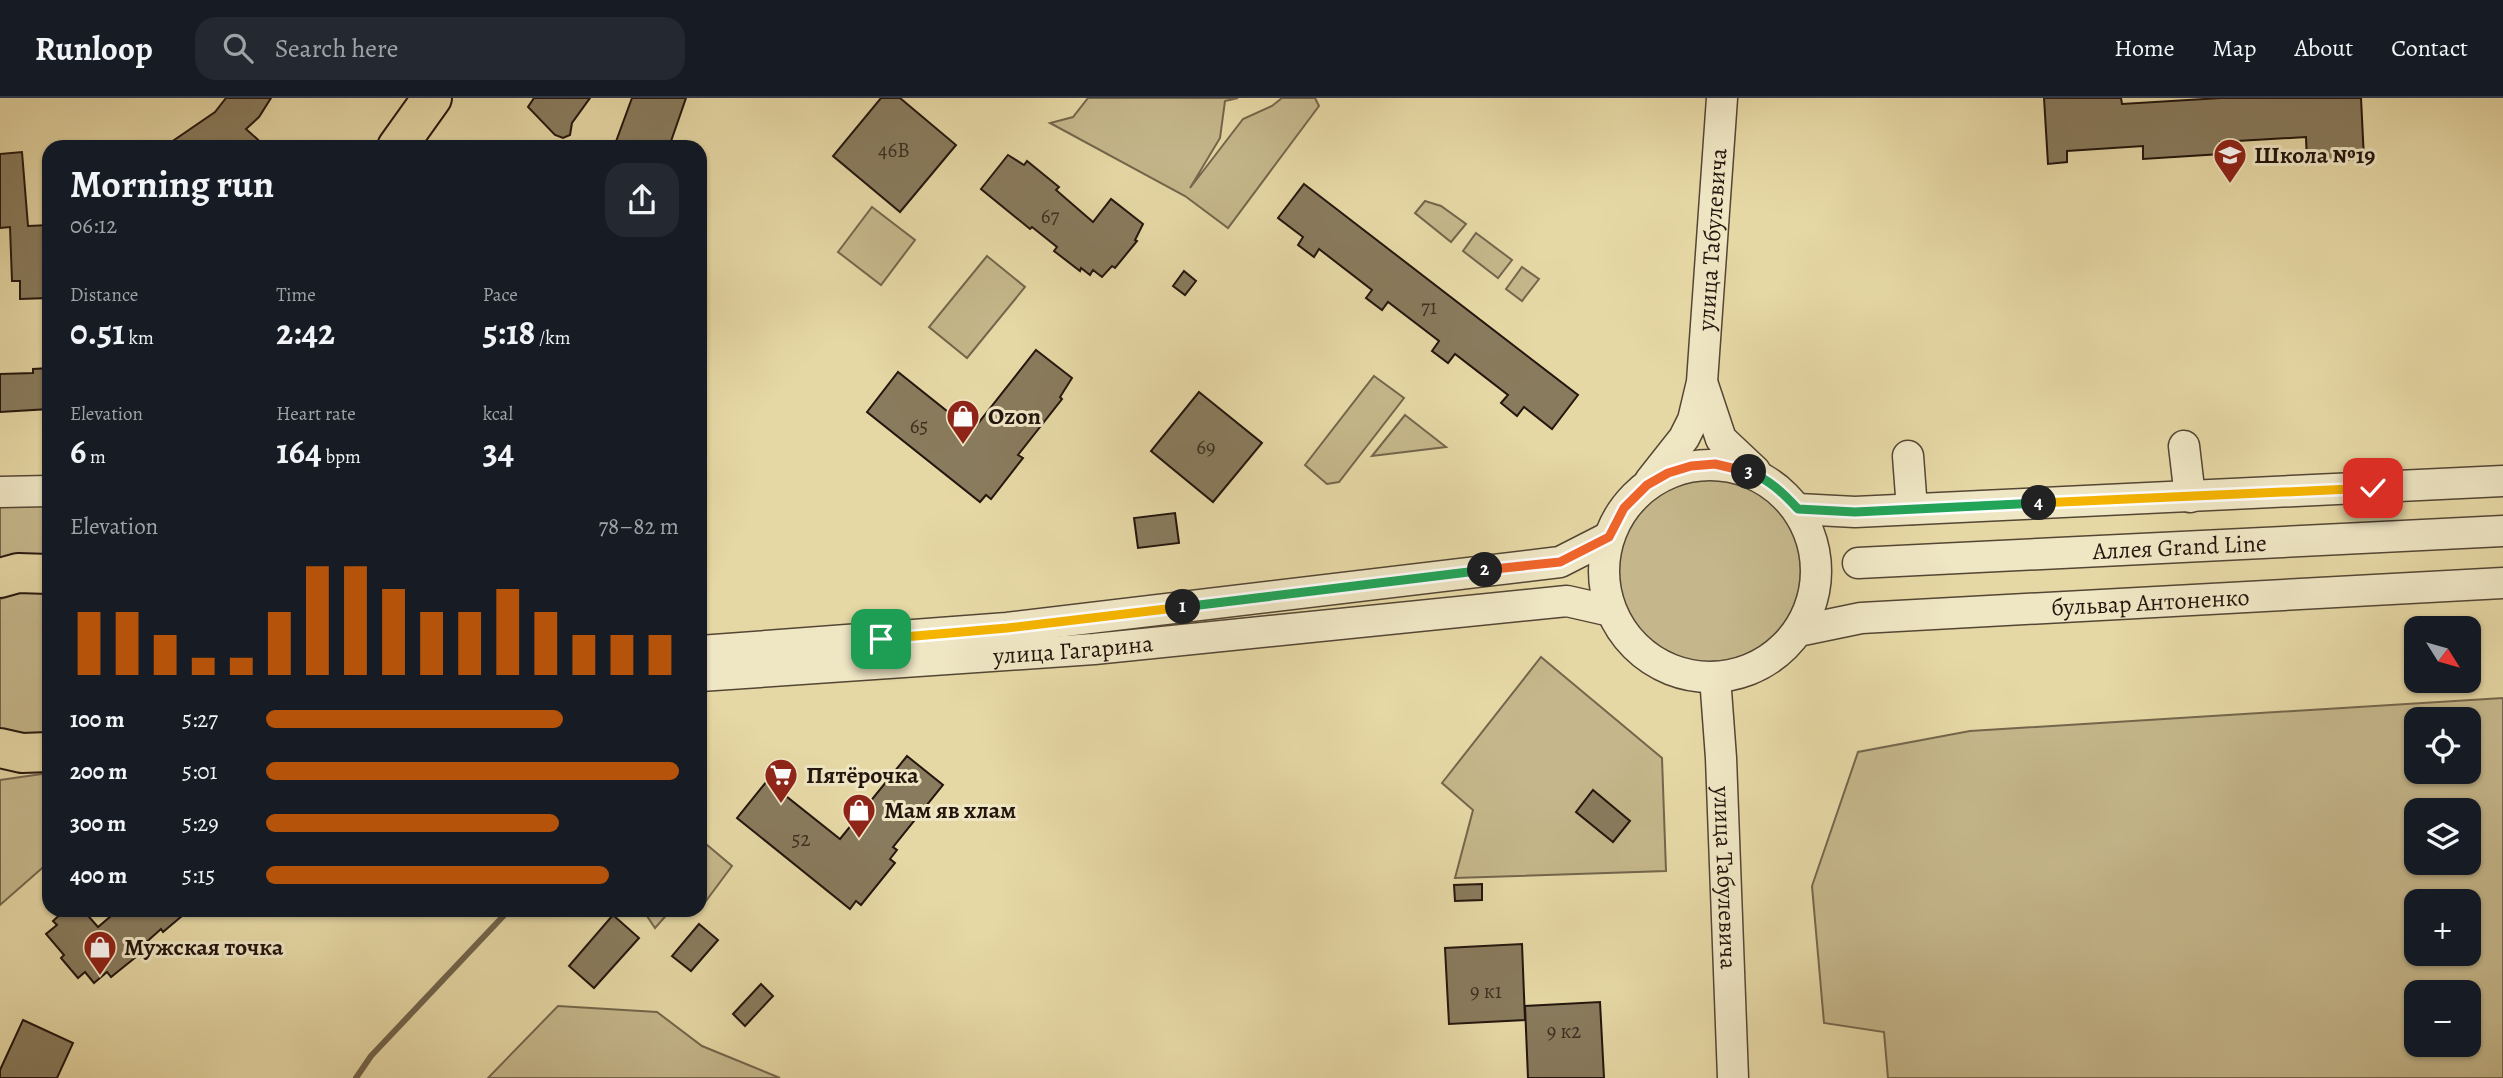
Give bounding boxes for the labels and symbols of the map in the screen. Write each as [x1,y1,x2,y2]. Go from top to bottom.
house number: 46В [878,136,910,164]
school or university icon: Школа №19 [2211,136,2249,185]
place label: Школа №19 [2254,139,2375,171]
street label: улица Табулевича [1690,147,1734,333]
house number: 67 [1041,202,1059,230]
house number: 71 [1421,293,1437,321]
shop icon: Ozon [944,397,982,446]
place label: Ozon [988,400,1042,432]
house number: 65 [910,412,928,440]
house number: 69 [1196,433,1216,461]
pin: 3 [1732,454,1766,490]
pin [2343,458,2403,518]
pin: 4 [2022,486,2056,520]
street label: Аллея Grand Line [2091,527,2267,567]
pin: 2 [1468,552,1502,588]
street label: бульвар Антоненко [2050,581,2250,624]
pin: 1 [1166,589,1200,624]
pin [851,609,911,669]
north arrow [2404,616,2482,693]
street label: улица Гагарина [991,627,1155,672]
supermarket icon: Пятёрочка [762,756,800,805]
place label: Пятёрочка [806,759,919,791]
street label: улица Табулевича [1706,785,1745,970]
shop icon: Мам яв хлам [840,791,878,840]
place label: Мам яв хлам [884,794,1016,826]
house number: 52 [791,825,811,853]
shop icon: Мужская точка [81,928,119,977]
place label: Мужская точка [124,931,284,963]
house number: 9 к1 [1470,977,1502,1005]
house number: 9 к2 [1547,1017,1581,1045]

